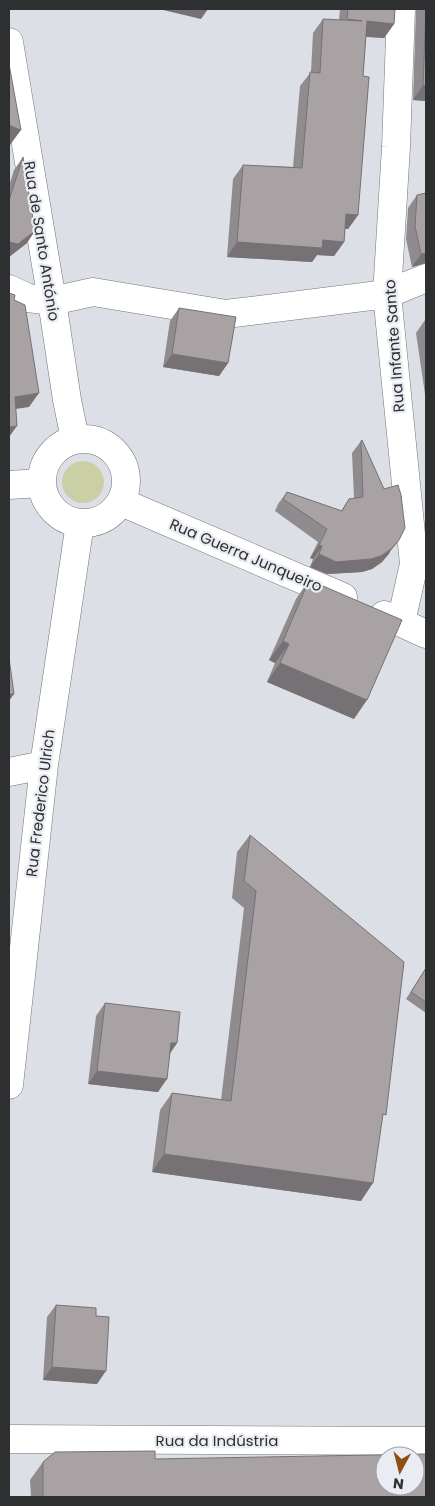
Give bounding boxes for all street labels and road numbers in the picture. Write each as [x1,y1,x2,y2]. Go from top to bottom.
street label: Rua de Santo António [19,160,65,322]
street label: Rua Infante Santo [379,279,409,413]
street label: Rua Guerra Junqueiro [166,513,326,597]
street label: Rua Frederico Ulrich [21,728,59,878]
street label: Rua da Indústria [156,1430,278,1451]

